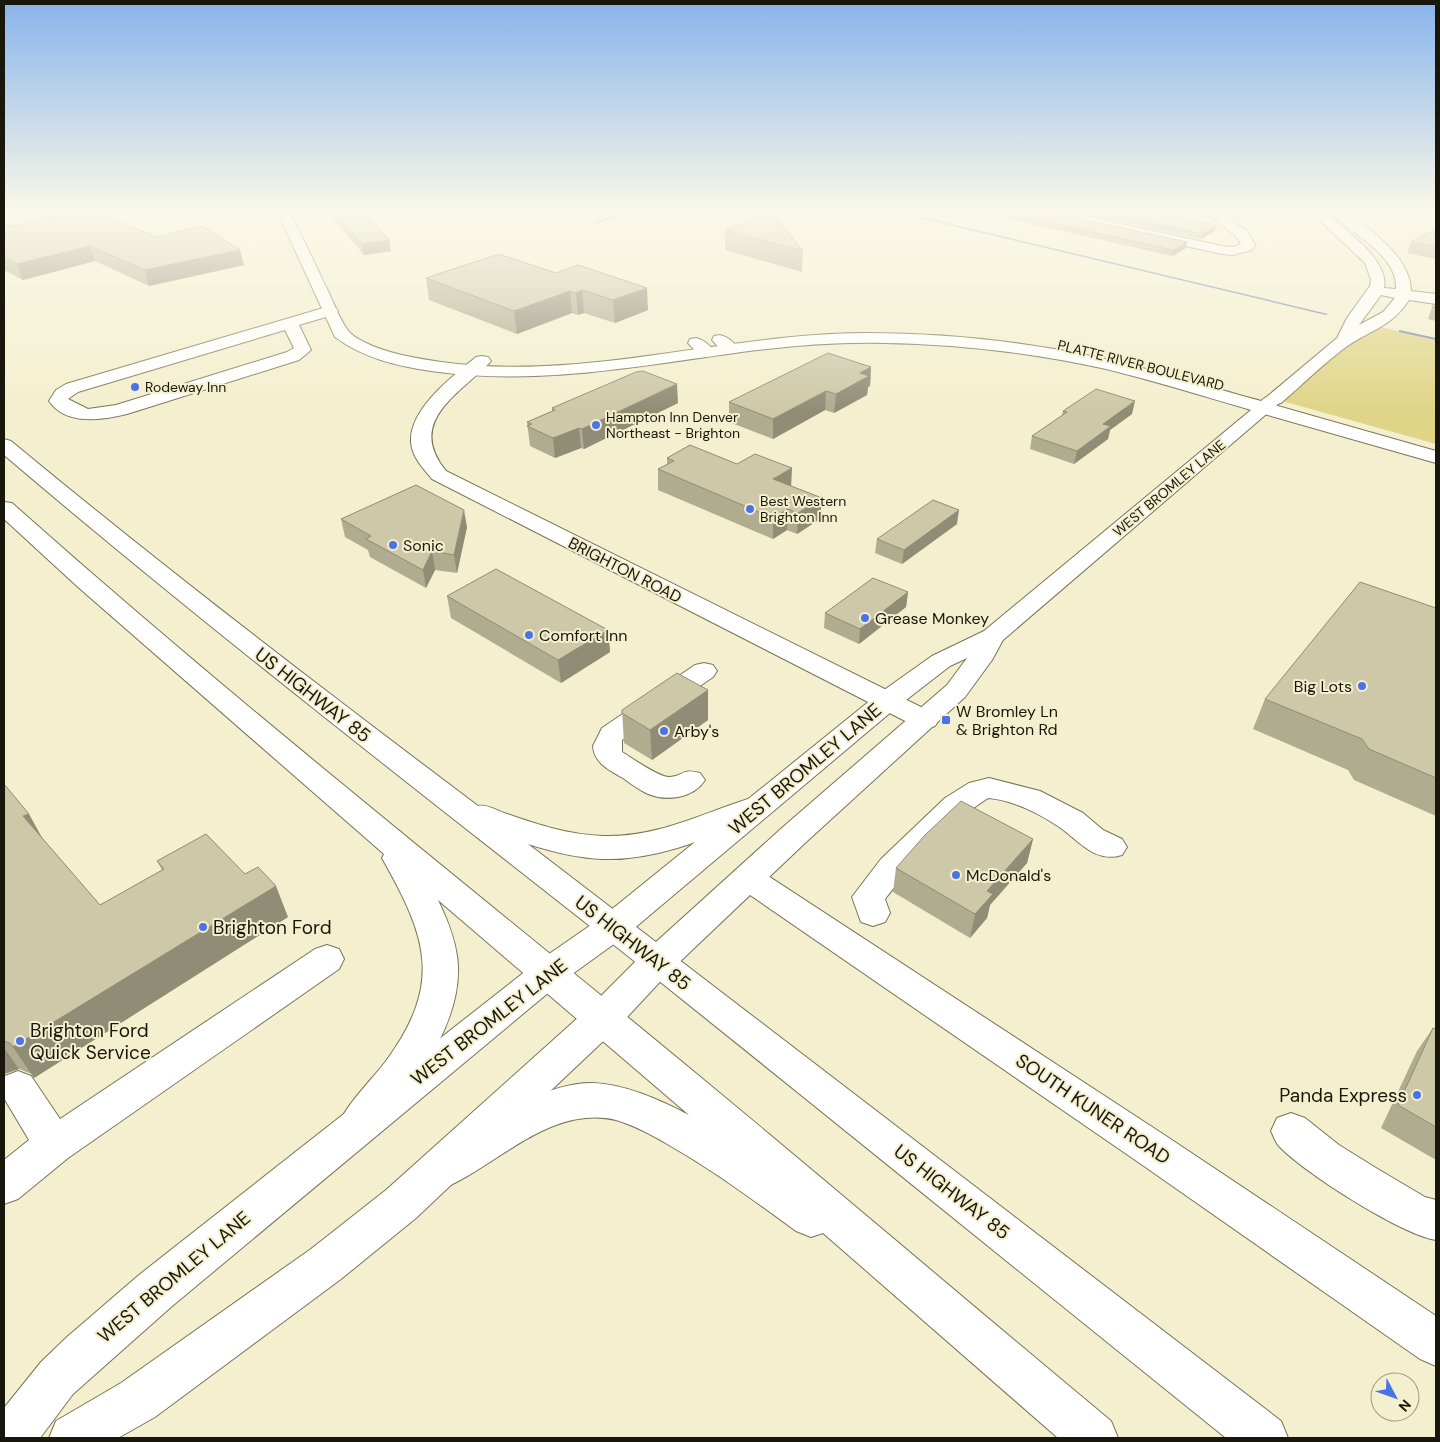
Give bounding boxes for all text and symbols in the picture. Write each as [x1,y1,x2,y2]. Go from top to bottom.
street label: PLATTE RIVER BOULEVARD [1056,336,1226,394]
place label: Rodeway Inn [145,378,226,396]
marker: Rodeway Inn [129,381,141,393]
place label: Hampton Inn Denver Northeast - Brighton [606,408,740,442]
marker: Hampton Inn Denver Northeast - Brighton [590,419,602,431]
street label: WEST BROMLEY LANE [1109,436,1229,540]
place label: Best Western Brighton Inn [760,492,846,526]
marker: Best Western Brighton Inn [744,503,756,515]
street label: BRIGHTON ROAD [565,532,685,608]
place label: Sonic [403,535,444,556]
marker: Sonic [387,539,399,551]
place label: Grease Monkey [875,608,989,629]
marker: Grease Monkey [859,612,871,624]
place label: Comfort Inn [539,625,627,646]
marker: Comfort Inn [523,629,535,641]
street label: US HIGHWAY 85 [250,642,376,748]
place label: Big Lots [1294,676,1352,697]
marker: Big Lots [1356,680,1368,692]
street label: WEST BROMLEY LANE [723,698,887,840]
place label: W Bromley Ln & Brighton Rd [956,701,1058,740]
marker: W Bromley Ln & Brighton Rd [940,714,952,726]
place label: Arby's [674,721,719,742]
marker: Arby's [658,725,670,737]
place label: McDonald's [966,865,1051,886]
marker: McDonald's [950,869,962,881]
street label: US HIGHWAY 85 [570,890,696,996]
place label: Brighton Ford [213,915,332,940]
marker: Brighton Ford [197,921,209,933]
street label: WEST BROMLEY LANE [406,953,572,1091]
place label: Brighton Ford Quick Service [30,1018,151,1065]
marker: Brighton Ford Quick Service [14,1035,26,1047]
street label: SOUTH KUNER ROAD [1011,1048,1175,1170]
place label: Panda Express [1279,1083,1407,1108]
marker: Panda Express [1411,1089,1423,1101]
street label: US HIGHWAY 85 [889,1139,1015,1245]
street label: WEST BROMLEY LANE [92,1206,256,1348]
north arrow [1370,1372,1420,1422]
text: N [1395,1396,1415,1415]

